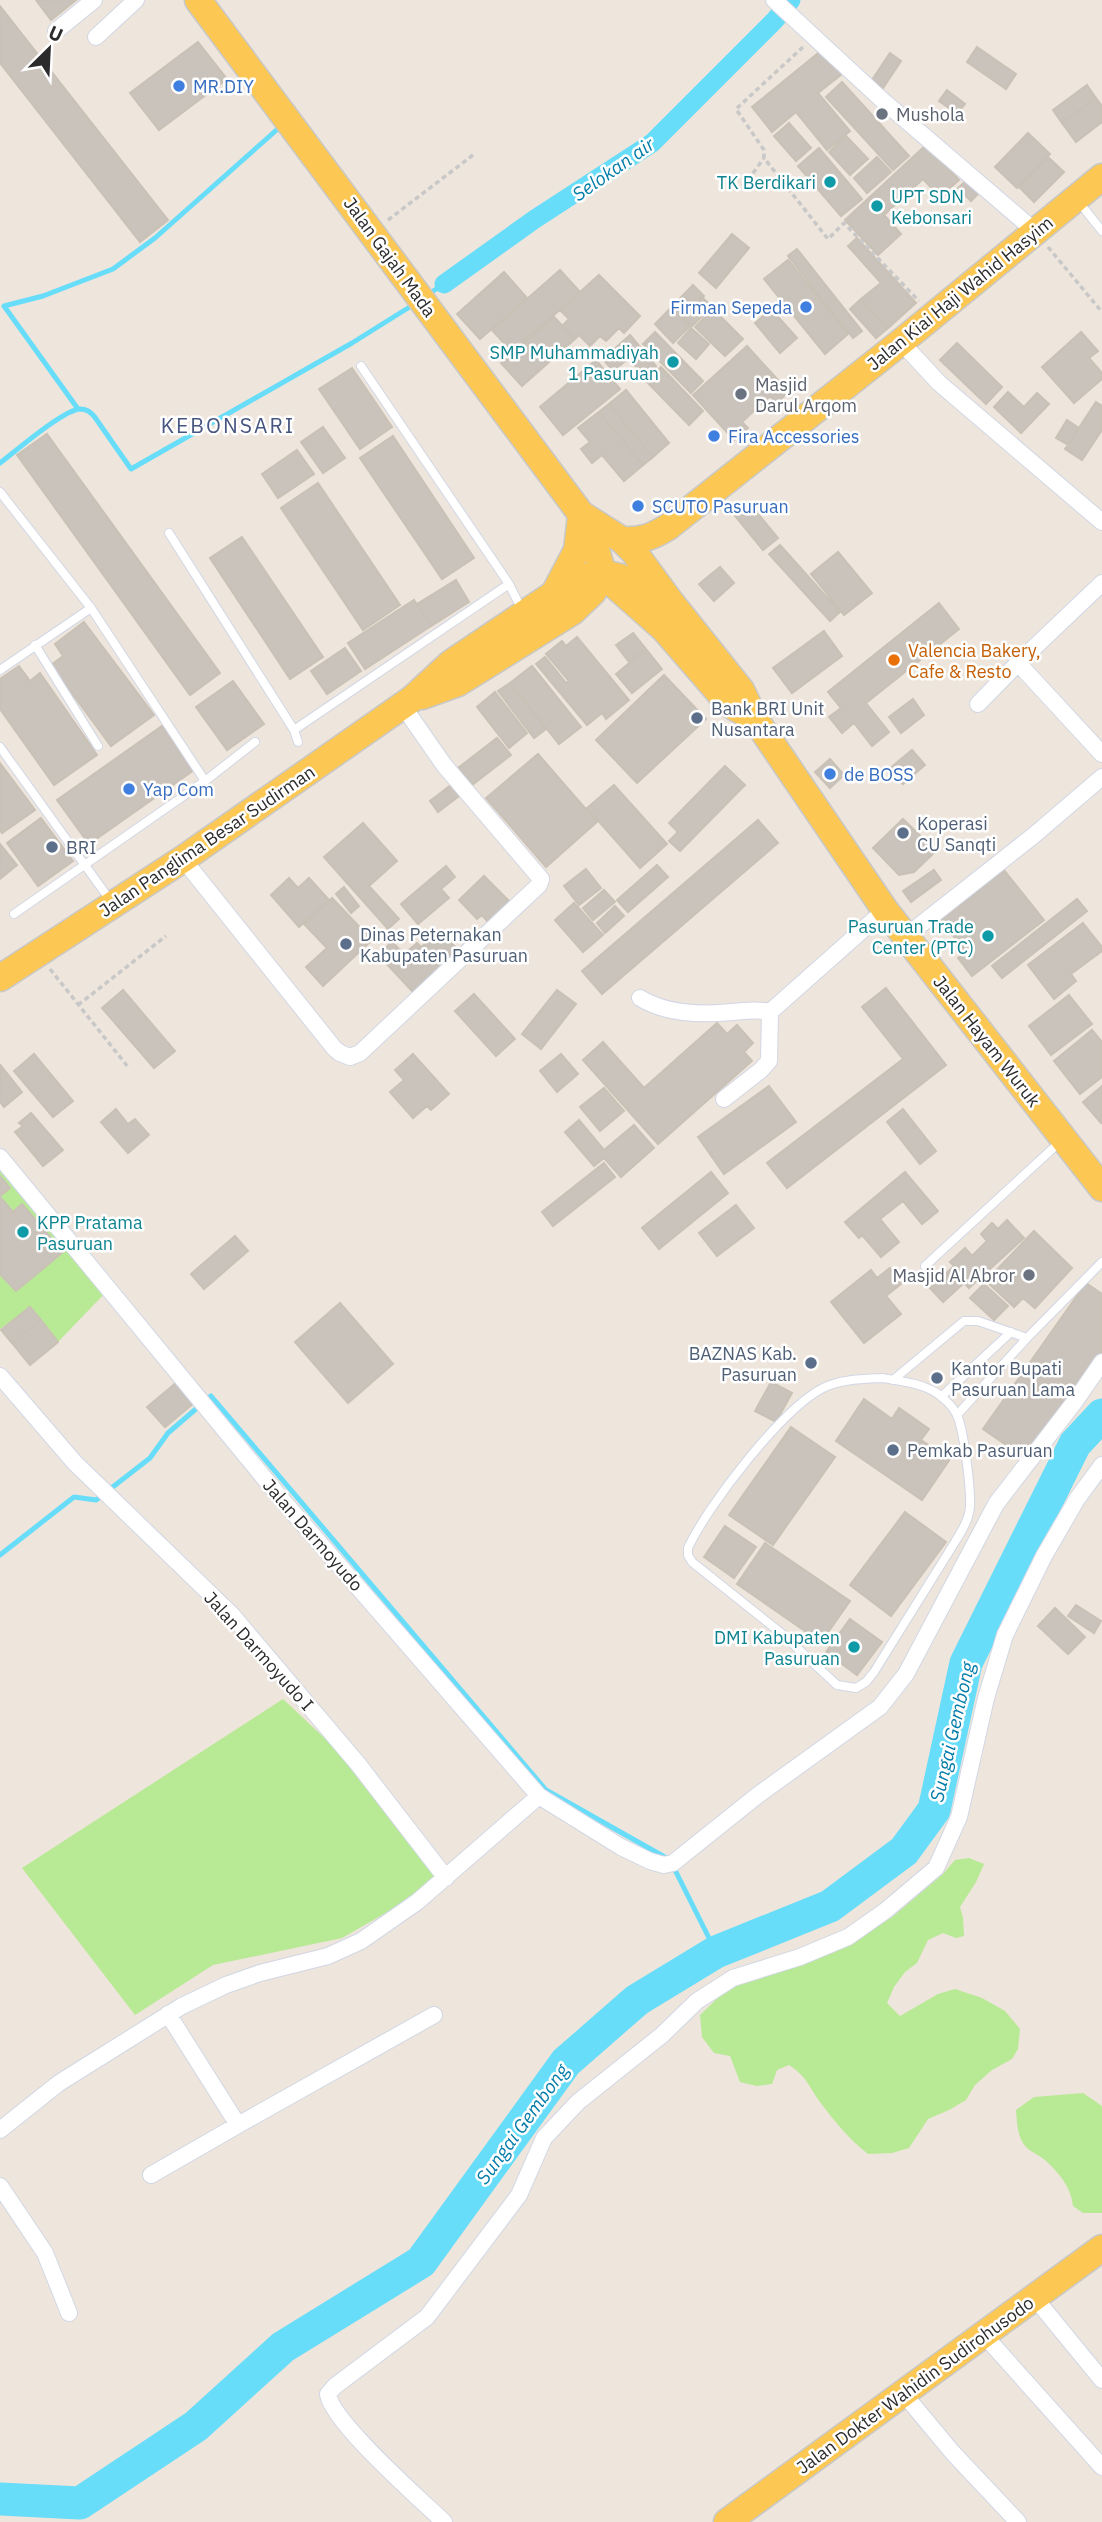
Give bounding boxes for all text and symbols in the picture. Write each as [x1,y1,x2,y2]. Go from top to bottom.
north arrow [14,14,84,84]
text: U [45,20,67,47]
place label: MR.DIY [193,75,254,98]
marker: MR.DIY [171,78,187,94]
place label: Mushola [896,103,965,126]
marker: Mushola [874,106,890,122]
water label: Selokan air [567,131,660,206]
place label: TK Berdikari [717,171,816,194]
marker: TK Berdikari [822,174,838,190]
place label: UPT SDN Kebonsari [891,185,972,229]
street label: Jalan Gajah Mada [339,192,441,322]
marker: UPT SDN Kebonsari [869,198,885,214]
street label: Jalan Kiai Haji Wahid Hasyim [862,211,1058,375]
place label: Firman Sepeda [670,296,792,319]
marker: Firman Sepeda [798,299,814,315]
place label: SMP Muhammadiyah 1 Pasuruan [490,341,659,385]
marker: SMP Muhammadiyah 1 Pasuruan [665,354,681,370]
place label: Masjid Darul Arqom [755,373,857,417]
marker: Masjid Darul Arqom [733,386,749,402]
district label: KEBONSARI [161,411,295,439]
place label: Fira Accessories [728,425,860,448]
marker: Fira Accessories [706,428,722,444]
place label: SCUTO Pasuruan [652,495,789,518]
marker: SCUTO Pasuruan [630,498,646,514]
place label: Valencia Bakery, Cafe & Resto [908,639,1041,683]
marker: Valencia Bakery, Cafe & Resto [886,652,902,668]
place label: Bank BRI Unit Nusantara [711,697,824,741]
marker: Bank BRI Unit Nusantara [689,710,705,726]
street label: Jalan Panglima Besar Sudirman [95,760,319,922]
place label: de BOSS [844,763,914,786]
marker: de BOSS [822,766,838,782]
place label: Yap Com [143,778,214,801]
marker: Yap Com [121,781,137,797]
place label: Koperasi CU Sanqti [917,812,996,856]
marker: Koperasi CU Sanqti [895,825,911,841]
place label: BRI [66,836,96,859]
marker: BRI [44,839,60,855]
place label: Pasuruan Trade Center (PTC) [848,915,974,959]
place label: Dinas Peternakan Kabupaten Pasuruan [360,923,528,967]
marker: Pasuruan Trade Center (PTC) [980,928,996,944]
marker: Dinas Peternakan Kabupaten Pasuruan [338,936,354,952]
street label: Jalan Hayam Wuruk [928,971,1046,1112]
place label: KPP Pratama Pasuruan [37,1211,143,1255]
marker: KPP Pratama Pasuruan [15,1224,31,1240]
place label: Masjid Al Abror [892,1264,1015,1287]
marker: Masjid Al Abror [1021,1267,1037,1283]
place label: BAZNAS Kab. Pasuruan [689,1342,797,1386]
marker: BAZNAS Kab. Pasuruan [803,1355,819,1371]
place label: Kantor Bupati Pasuruan Lama [951,1357,1076,1401]
marker: Kantor Bupati Pasuruan Lama [929,1370,945,1386]
place label: Pemkab Pasuruan [907,1439,1053,1462]
marker: Pemkab Pasuruan [885,1442,901,1458]
street label: Jalan Darmoyudo [258,1474,368,1596]
street label: Jalan Darmoyudo I [199,1586,319,1716]
place label: DMI Kabupaten Pasuruan [714,1626,840,1670]
marker: DMI Kabupaten Pasuruan [846,1639,862,1655]
water label: Sungai Gembong [924,1658,980,1804]
water label: Sungai Gembong [470,2058,574,2189]
street label: Jalan Dokter Wahidin Sudirohusodo [792,2291,1038,2479]

